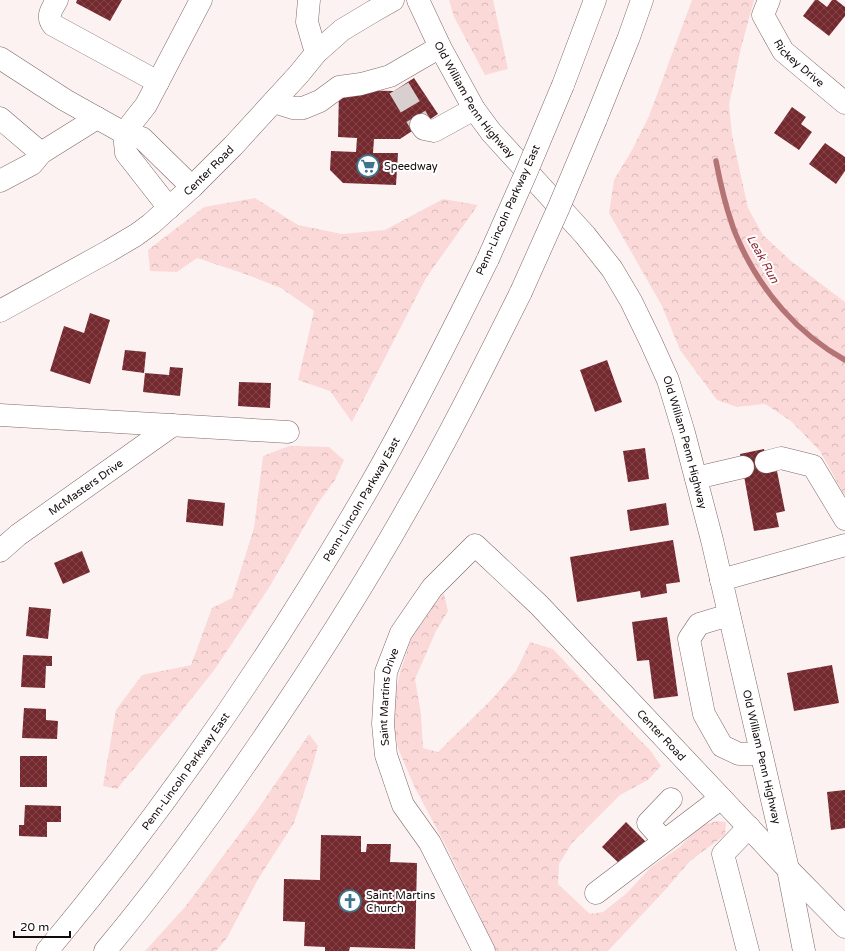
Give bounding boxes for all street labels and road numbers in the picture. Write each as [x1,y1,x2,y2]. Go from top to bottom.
street label: Rickey Drive [771,37,827,89]
street label: Old William Penn Highway [432,39,518,161]
street label: Center Road [181,143,236,198]
street label: Penn-Lincoln Parkway East [473,143,543,277]
street label: Old William Penn Highway [661,374,710,510]
street label: Penn-Lincoln Parkway East [320,435,402,564]
street label: McMasters Drive [46,456,125,518]
street label: Saint Martins Drive [377,646,401,747]
street label: Old William Penn Highway [740,688,784,825]
street label: Center Road [634,707,689,763]
street label: Penn-Lincoln Parkway East [139,710,232,833]

